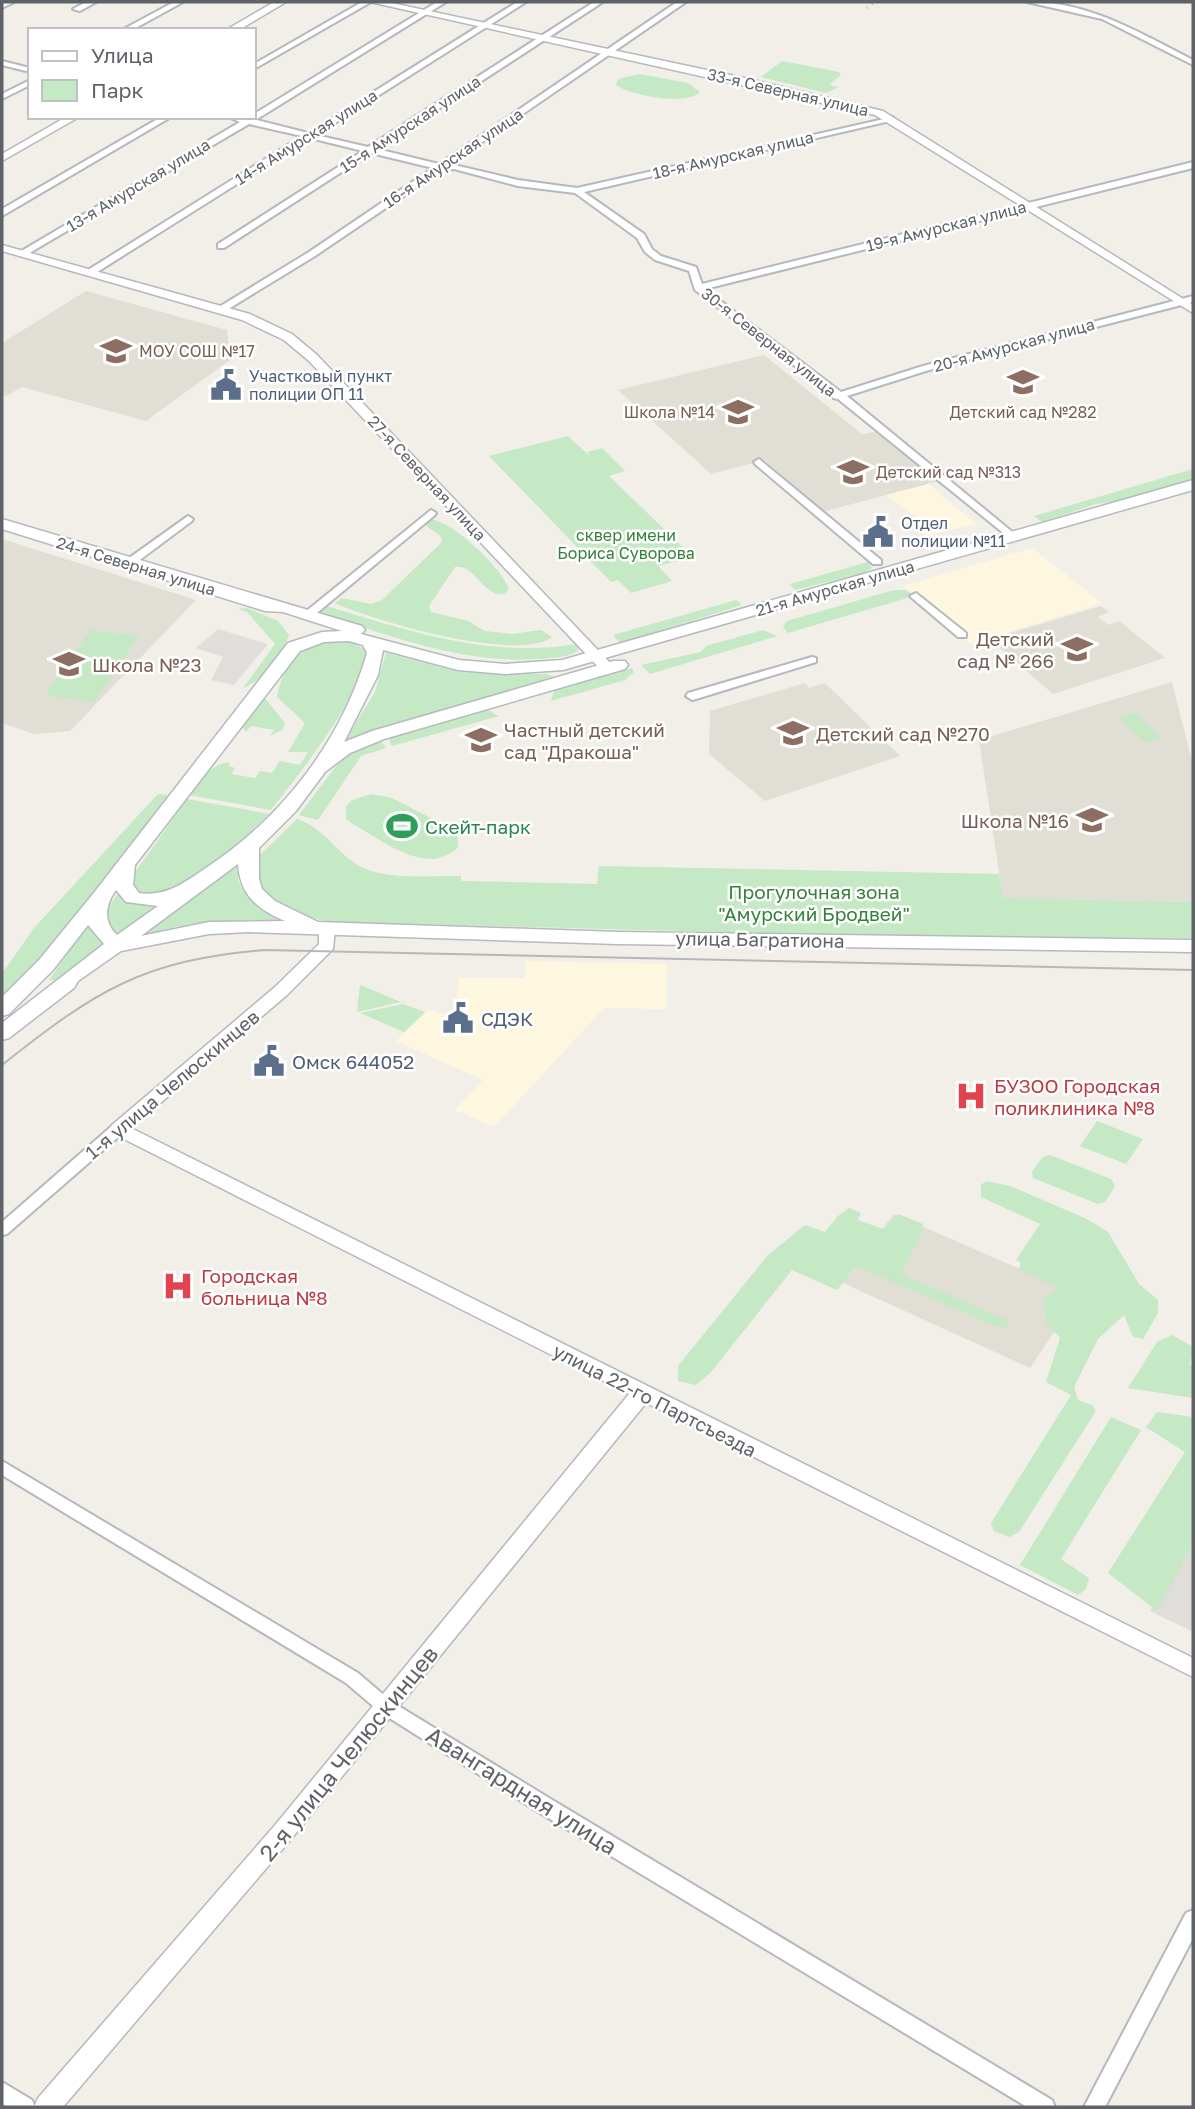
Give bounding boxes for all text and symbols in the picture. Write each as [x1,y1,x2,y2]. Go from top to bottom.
legend [28,28,256,119]
text: Улица [91,42,154,68]
street label: 33-я Северная улица [705,64,871,120]
street label: 15-я Амурская улица [336,71,484,177]
text: Парк [91,77,144,103]
street label: 14-я Амурская улица [231,85,381,189]
street label: 16-я Амурская улица [379,104,527,212]
street label: 18-я Амурская улица [651,127,815,183]
street label: 13-я Амурская улица [62,134,214,236]
street label: 19-я Амурская улица [864,196,1028,256]
street label: 30-я Северная улица [698,283,840,401]
street label: 20-я Амурская улица [931,314,1097,376]
school or university icon: МОУ СОШ №17 [99,334,133,368]
place label: МОУ СОШ №17 [139,341,255,361]
school or university icon: Детский сад №282 [1006,365,1040,399]
place label: Участковый пункт полиции ОП 11 [249,366,392,404]
public building icon: Участковый пункт полиции ОП 11 [209,368,243,402]
school or university icon: Школа №14 [721,395,755,429]
place label: Школа №14 [624,402,715,422]
place label: Детский сад №282 [949,402,1097,422]
street label: 27-я Северная улица [364,411,490,545]
school or university icon: Детский сад №313 [836,455,870,489]
place label: Детский сад №313 [876,462,1021,482]
place label: Отдел полиции №11 [901,513,1006,551]
public building icon: Отдел полиции №11 [861,515,895,549]
park label: сквер имени Бориса Суворова [557,525,695,563]
street label: 24-я Северная улица [54,532,218,600]
street label: 21-я Амурская улица [753,556,917,620]
place label: Детский сад № 266 [957,627,1054,672]
school or university icon: Детский сад № 266 [1060,632,1094,666]
school or university icon: Школа №23 [52,647,86,681]
place label: Школа №23 [92,653,202,676]
school or university icon: Детский сад №270 [776,716,810,750]
place label: Частный детский сад "Дракоша" [504,718,665,763]
place label: Детский сад №270 [816,722,990,745]
school or university icon: Частный детский сад "Дракоша" [464,723,498,757]
school or university icon: Школа №16 [1075,803,1109,837]
sports icon: Скейт-парк [385,809,419,843]
place label: Школа №16 [961,809,1069,832]
place label: Скейт-парк [425,815,531,838]
park label: Прогулочная зона "Амурский Бродвей" [718,880,910,925]
street label: улица Багратиона [675,926,845,952]
public building icon: СДЭК [441,1001,475,1035]
street label: 1-я улица Челюскинцев [80,1005,264,1163]
place label: СДЭК [481,1007,533,1030]
public building icon: Омск 644052 [252,1044,286,1078]
place label: Омск 644052 [292,1050,414,1073]
place label: БУЗОО Городская поликлиника №8 [994,1074,1160,1119]
hospital icon: БУЗОО Городская поликлиника №8 [954,1079,988,1113]
place label: Городская больница №8 [201,1264,328,1309]
hospital icon: Городская больница №8 [161,1269,195,1303]
street label: улица 22-го Партсъезда [550,1339,760,1461]
street label: 2-я улица Челюскинцев [253,1640,443,1866]
street label: Авангардная улица [421,1720,623,1860]

